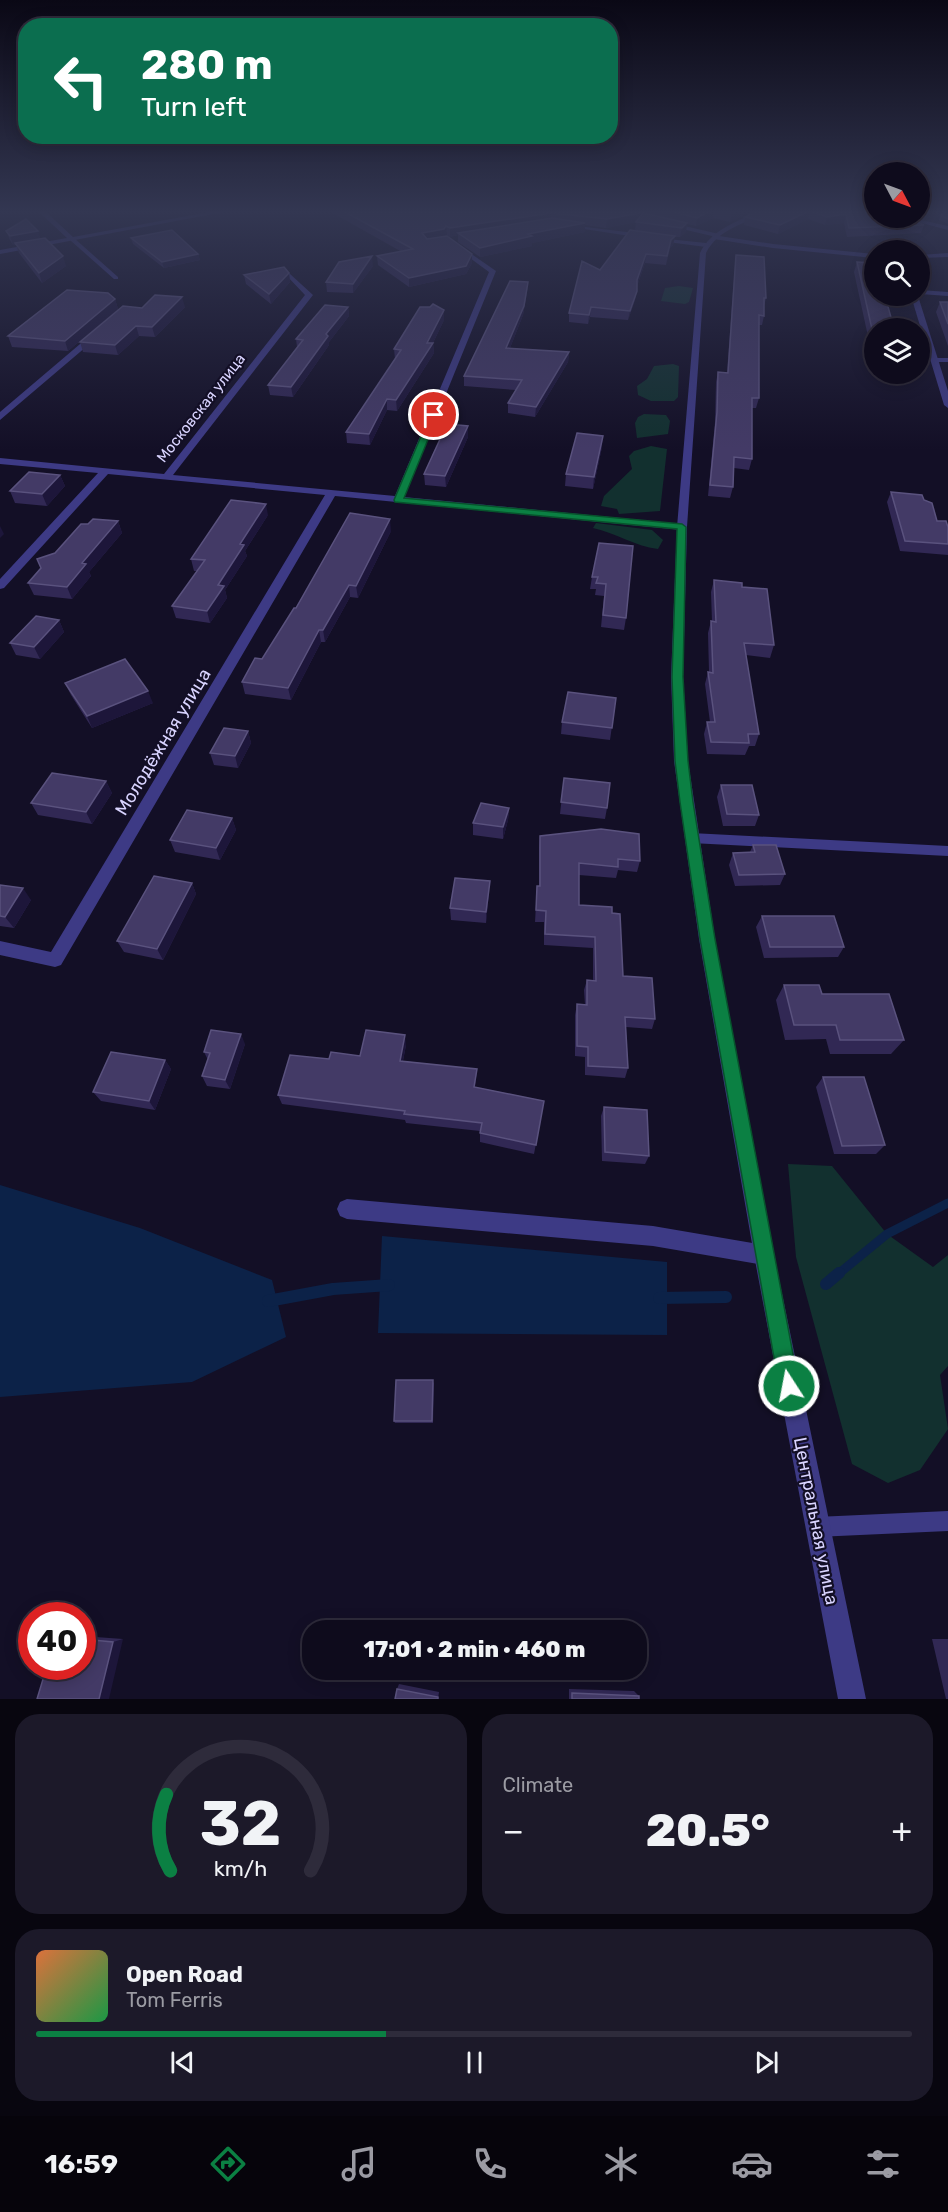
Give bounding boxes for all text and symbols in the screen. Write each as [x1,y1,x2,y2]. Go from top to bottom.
text: 280 m [141,40,273,90]
icon: left [42,42,120,120]
text: Turn left [141,91,246,123]
north arrow [864,162,930,228]
map controls [864,162,930,384]
button: search [864,240,930,306]
button: layers [864,318,930,384]
street label: Московская улица [153,350,249,466]
pin [408,389,459,440]
icon: arrive [417,398,450,431]
street label: Молодёжная улица [110,665,216,819]
position arrow [757,1354,821,1418]
street label: Центральная улица [789,1435,843,1607]
speed limit sign: 40 [18,1602,96,1680]
text: 17:01 · 2 min · 460 m [363,1636,586,1663]
text: Climate [503,1773,573,1797]
text: 32 [200,1787,282,1861]
text: 20.5° [646,1804,770,1857]
text: − [503,1811,524,1850]
text: + [891,1811,912,1850]
text: km/h [214,1856,268,1881]
text: Open Road [126,1961,243,1988]
text: Tom Ferris [126,1988,223,2012]
icon: previous [166,2046,199,2079]
icon: pause [458,2046,491,2079]
icon: next [750,2046,783,2079]
icon: directions [207,2143,249,2185]
icon: music [338,2143,380,2185]
icon: phone [469,2143,511,2185]
icon: climate [600,2143,642,2185]
icon: car [731,2143,773,2185]
icon: filters [862,2143,904,2185]
text: 16:59 [44,2148,118,2180]

